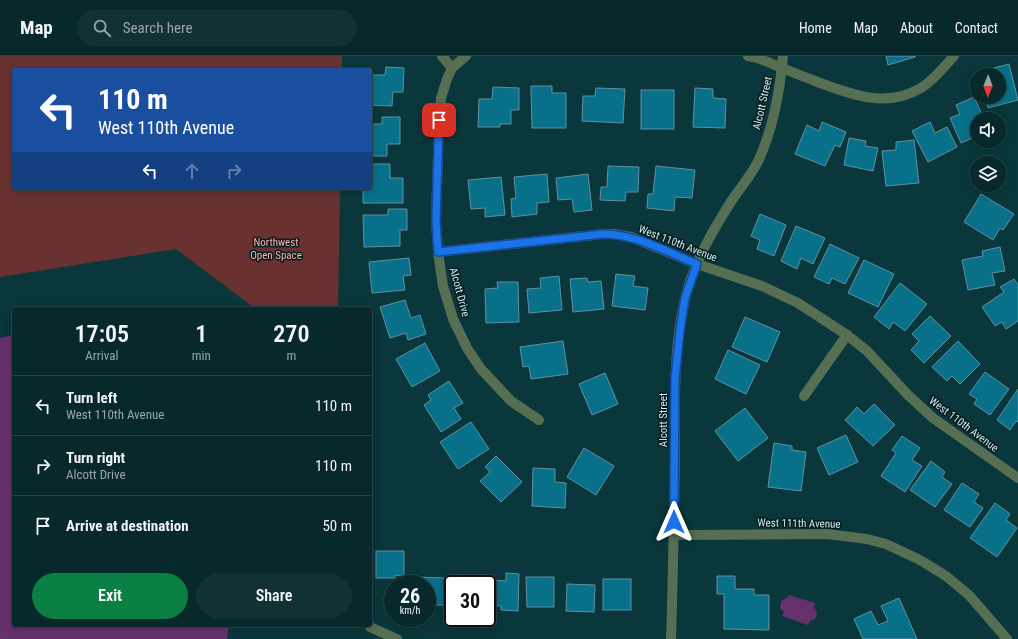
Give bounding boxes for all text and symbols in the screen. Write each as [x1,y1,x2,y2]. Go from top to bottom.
search box [77,10,357,46]
text: Map [20,16,53,39]
icon: search [91,17,113,39]
text: Search here [123,19,193,37]
text: Home [799,20,832,36]
text: Map [854,20,878,36]
text: About [900,20,933,36]
text: Contact [955,20,998,36]
north arrow [970,68,1006,104]
map controls [970,68,1006,192]
street label: Alcott Street [750,75,775,131]
text: 110 m [98,83,168,116]
icon: left [32,84,84,136]
pin [422,103,456,137]
icon: arrive [428,109,450,131]
button: sound [970,112,1006,148]
text: West 110th Avenue [98,117,234,138]
button: layers [970,156,1006,192]
icon: left [139,160,161,182]
icon: ahead [181,160,203,182]
icon: right [223,160,245,182]
street label: West 110th Avenue [637,222,719,264]
park label: Northwest Open Space [250,236,302,262]
street label: Alcott Drive [447,266,472,318]
text: 17:05 [75,320,129,348]
text: 1 [195,320,207,348]
text: 270 [273,320,309,348]
text: Arrival [85,348,118,363]
text: min [192,348,211,363]
text: m [286,348,296,363]
text: Turn left [66,389,117,407]
street label: Alcott Street [657,393,670,447]
street label: West 110th Avenue [927,394,1001,455]
icon: left [32,395,54,417]
text: 110 m [315,397,352,415]
text: West 110th Avenue [66,407,164,422]
text: Turn right [66,449,125,467]
icon: right [32,455,54,477]
text: 110 m [315,457,352,475]
text: Alcott Drive [66,467,126,482]
position arrow [653,501,695,543]
icon: arrive [32,515,54,537]
street label: West 111th Avenue [757,516,841,531]
text: Arrive at destination [66,517,189,535]
text: 50 m [322,517,352,535]
button: Exit [32,573,188,619]
button: Share [196,573,352,619]
speed limit sign: 30 [444,575,496,627]
text: 26 [400,584,420,608]
text: km/h [400,605,420,616]

